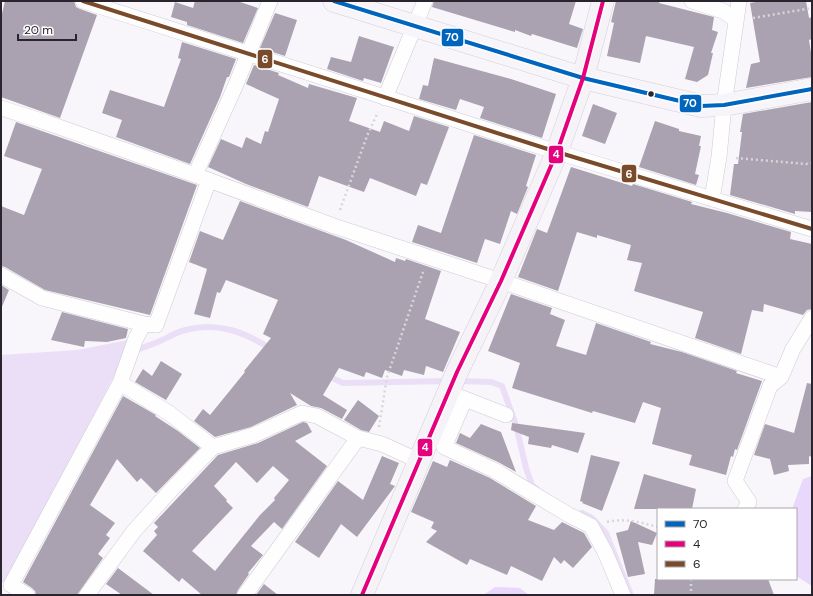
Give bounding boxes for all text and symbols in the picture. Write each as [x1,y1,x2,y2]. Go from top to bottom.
scale bar [18,16,76,42]
text: 20 m [24,22,53,38]
line badge: 70 [441,28,464,47]
text: 70 [445,30,459,44]
line badge: 6 [257,49,273,69]
text: 6 [262,52,269,66]
unlabelled marker [646,89,656,99]
line badge: 70 [679,94,702,113]
text: 70 [683,96,697,110]
line badge: 4 [548,145,564,164]
text: 4 [552,147,560,161]
line badge: 6 [621,164,637,183]
text: 6 [626,167,633,181]
line badge: 4 [417,438,433,457]
text: 4 [421,440,429,454]
legend [657,508,797,580]
text: 70 [693,516,707,532]
text: 4 [693,536,700,552]
text: 6 [693,556,701,572]

